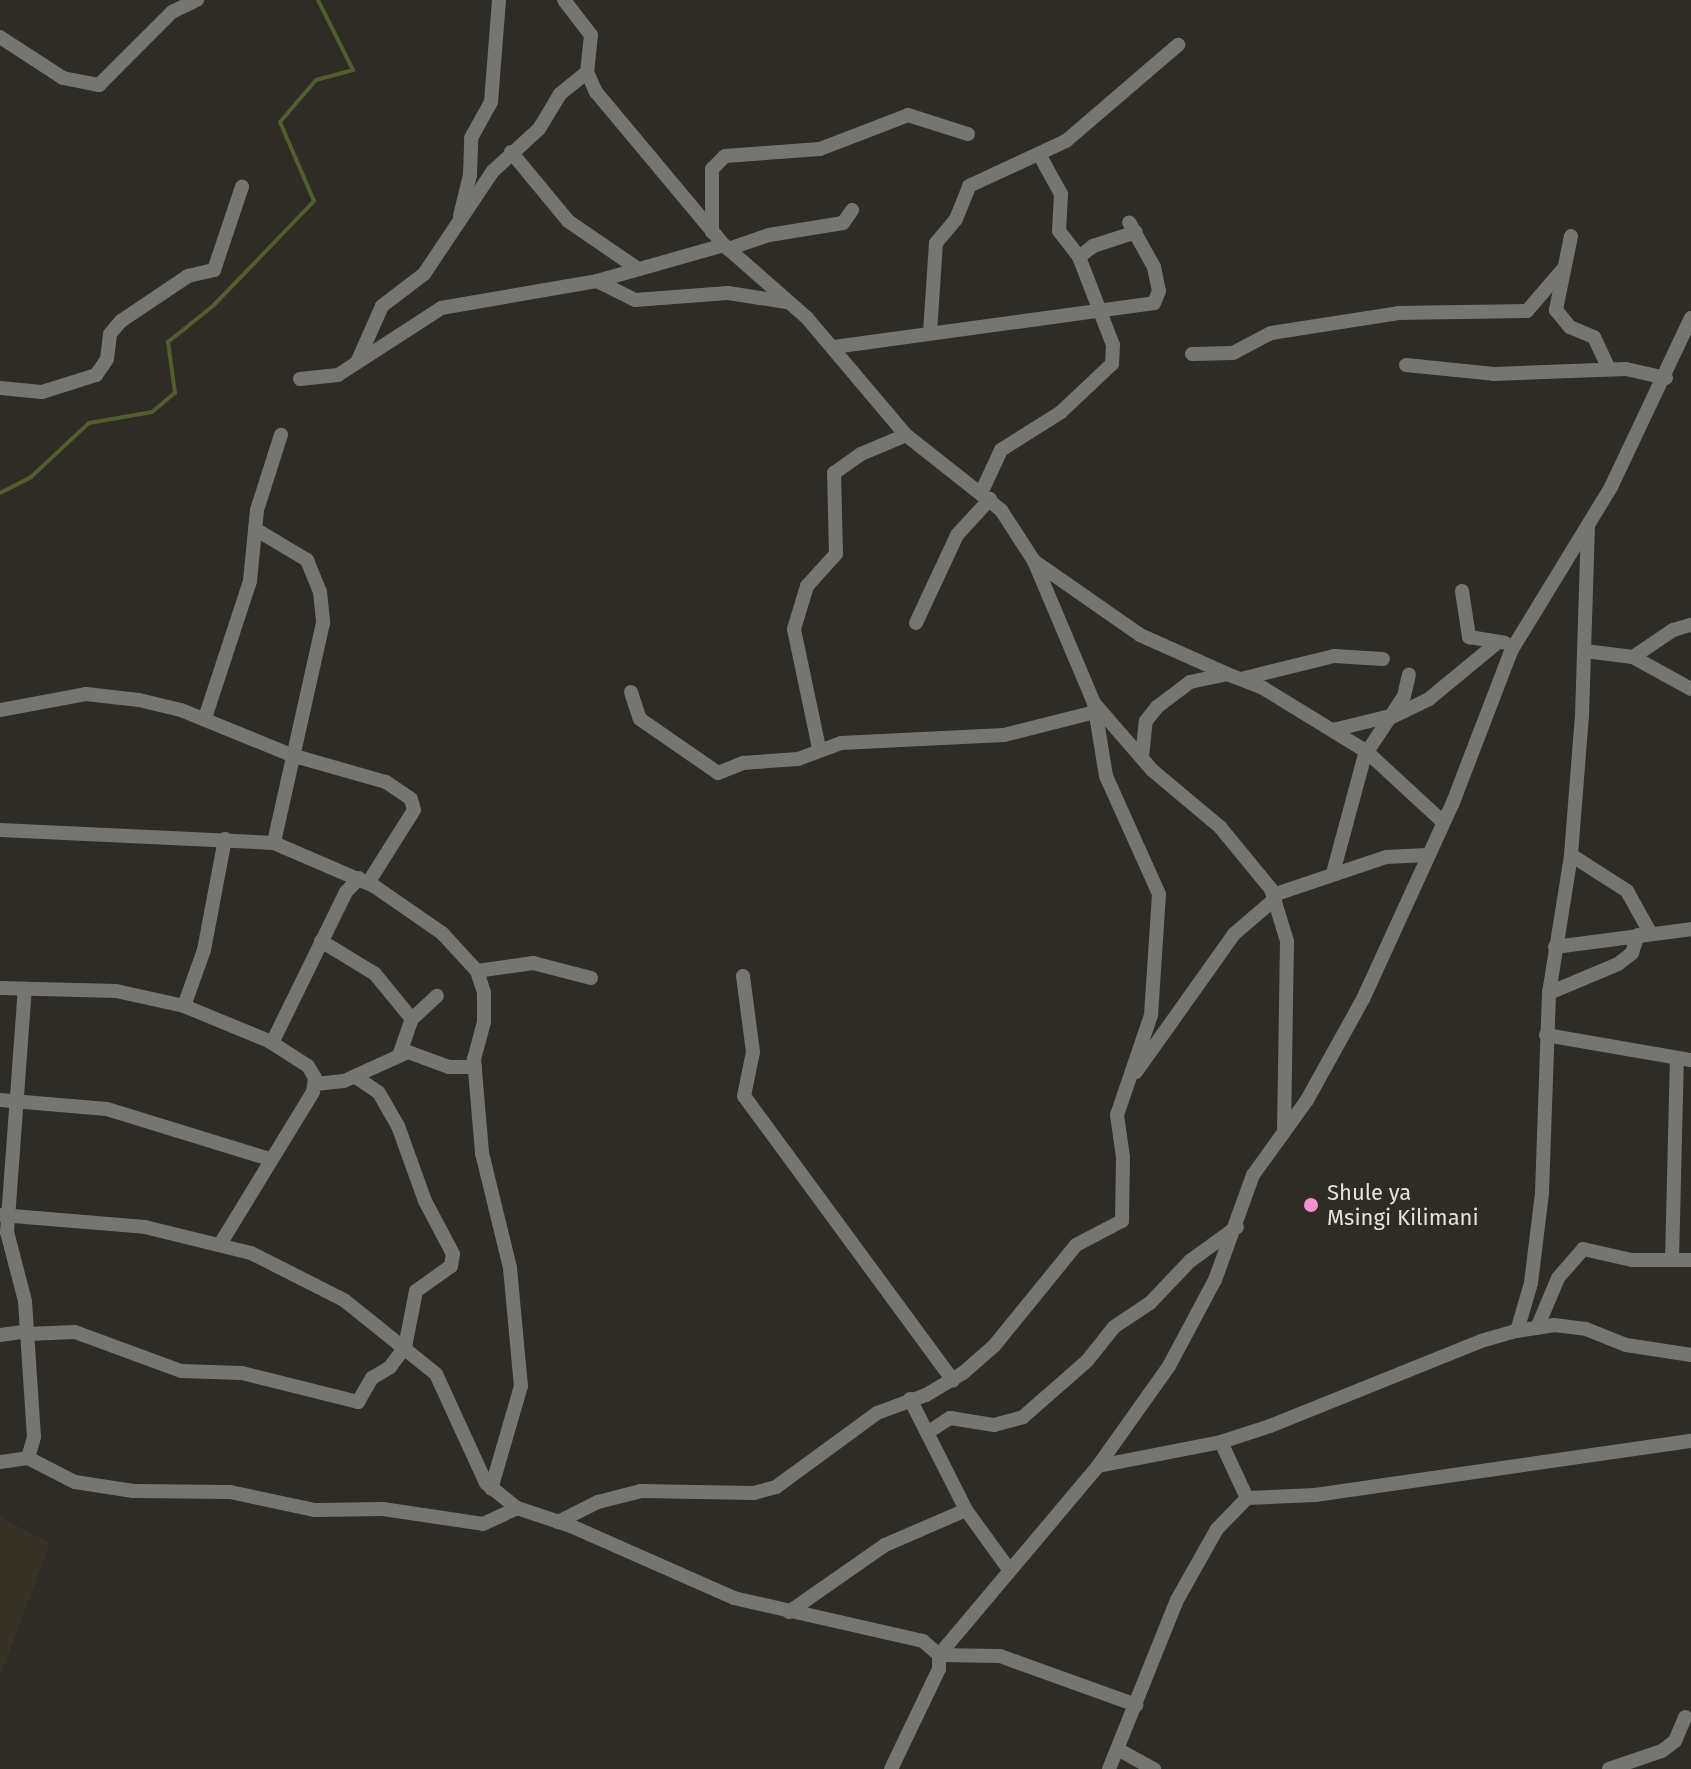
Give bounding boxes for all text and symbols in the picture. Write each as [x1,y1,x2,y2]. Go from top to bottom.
place label: Shule ya Msingi Kilimani [1327,1179,1479,1230]
marker: Shule ya Msingi Kilimani [1302,1196,1320,1214]

